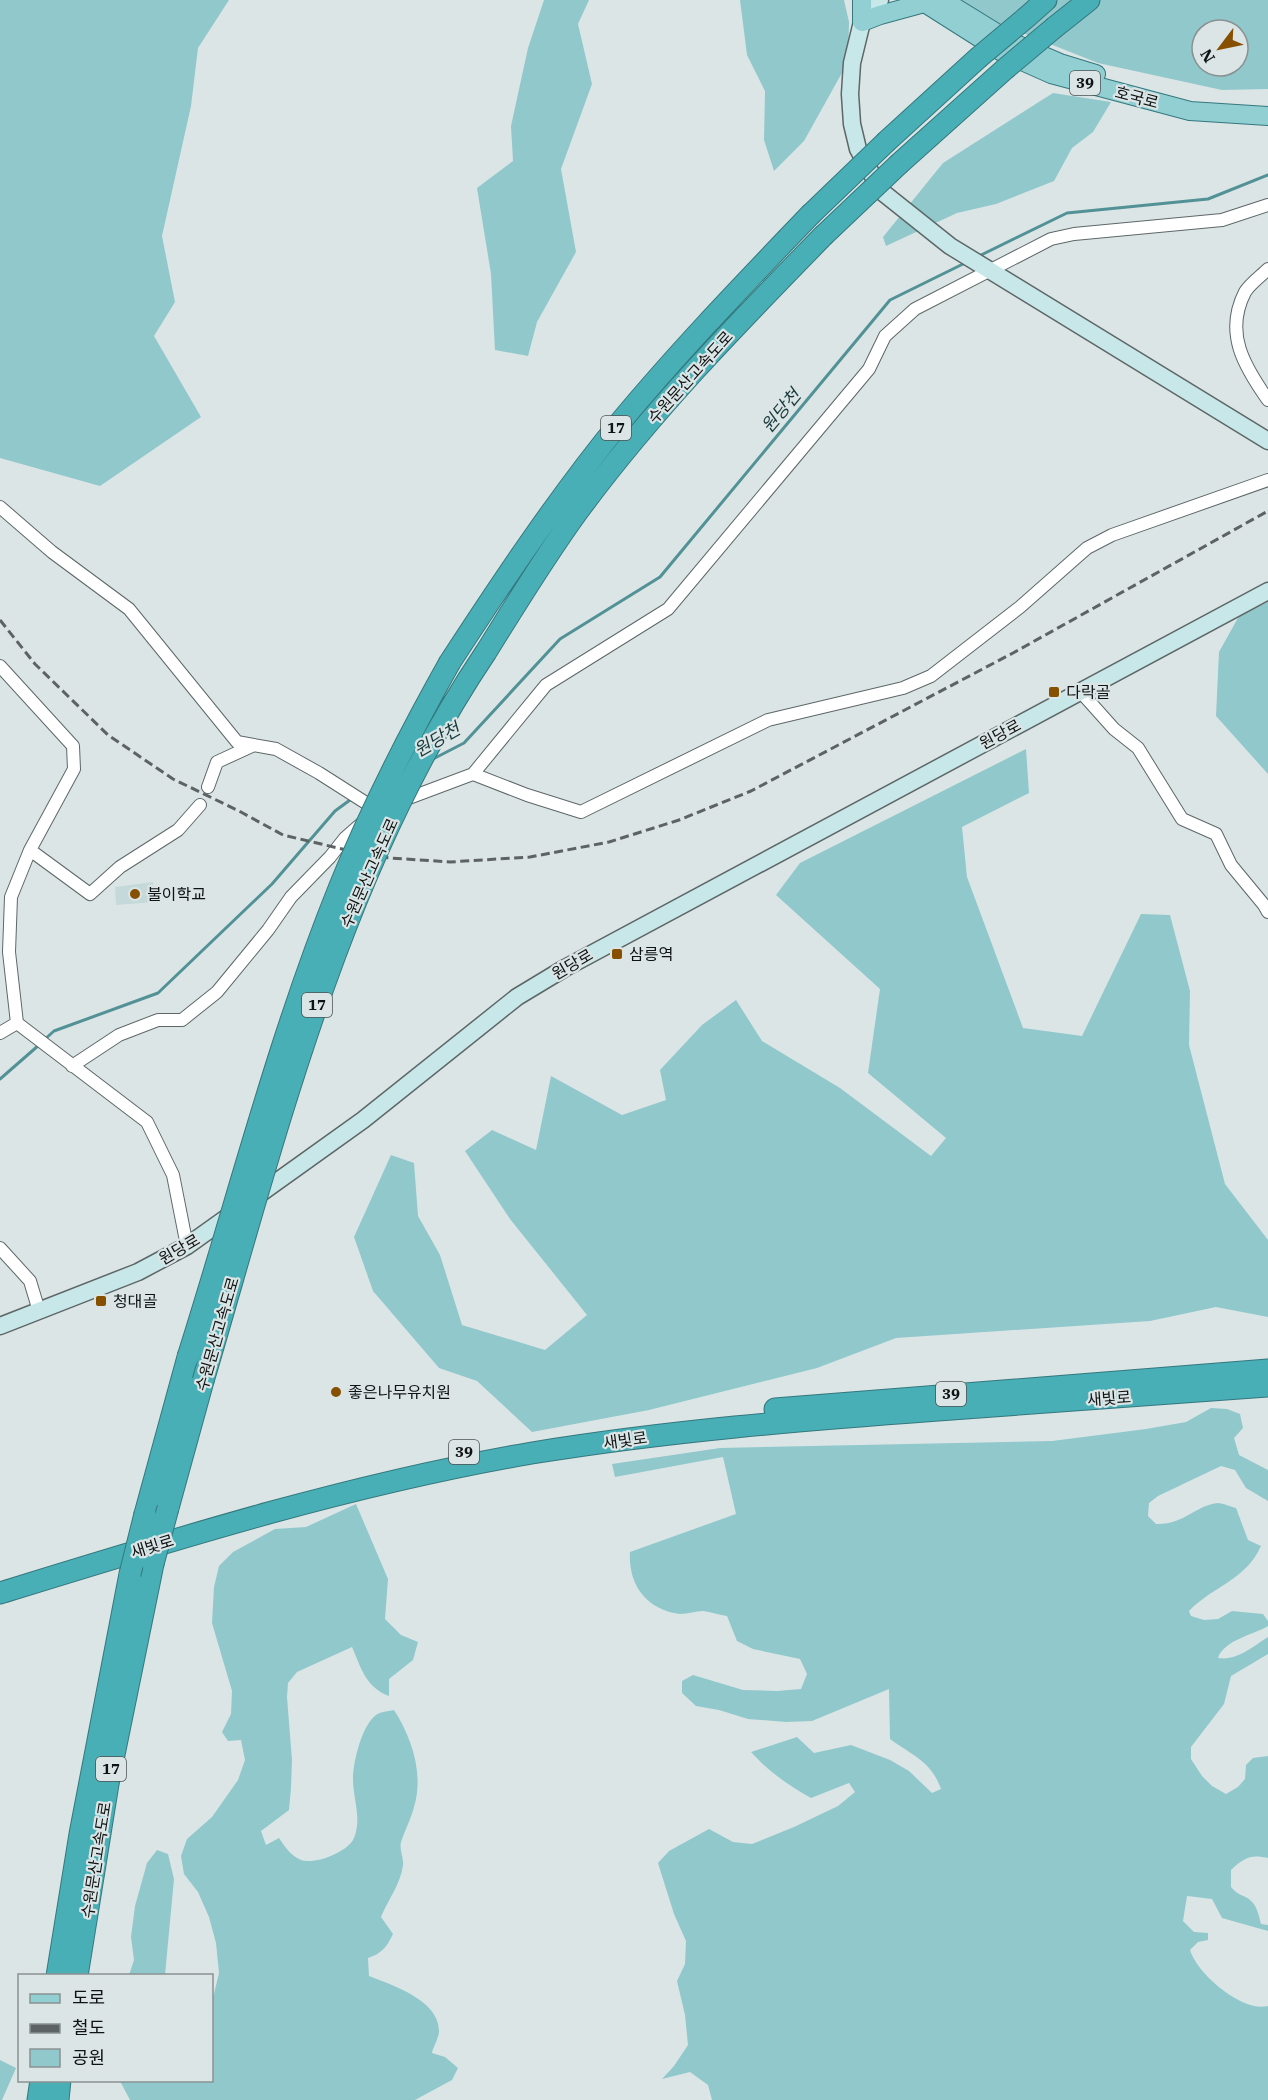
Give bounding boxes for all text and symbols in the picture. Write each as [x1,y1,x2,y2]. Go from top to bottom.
north arrow [1190,18,1250,78]
text: N [1195,45,1219,67]
road number: 39 [1070,71,1100,95]
street label: 호국로 [1113,82,1161,112]
street label: 수원문산고속도로 [643,326,737,427]
water label: 원당천 [756,382,807,437]
road number: 17 [601,416,631,440]
place label: 다락골 [1066,682,1110,702]
marker: 다락골 [1047,685,1061,699]
street label: 원당로 [976,715,1024,753]
water label: 원당천 [409,716,466,762]
street label: 수원문산고속도로 [336,815,402,931]
place label: 불이학교 [147,884,206,904]
marker: 불이학교 [128,887,142,901]
street label: 원당로 [548,944,596,984]
place label: 삼릉역 [629,944,673,964]
marker: 삼릉역 [610,947,624,961]
road number: 17 [302,993,332,1017]
street label: 원당로 [155,1229,203,1269]
street label: 수원문산고속도로 [191,1274,243,1393]
place label: 청대골 [113,1291,157,1311]
marker: 청대골 [94,1294,108,1308]
place label: 좋은나무유치원 [348,1382,451,1402]
road number: 39 [936,1382,966,1406]
marker: 좋은나무유치원 [329,1385,343,1399]
street label: 새빛로 [1086,1386,1132,1410]
street label: 새빛로 [602,1427,649,1453]
road number: 39 [449,1440,479,1464]
street label: 새빛로 [128,1530,176,1562]
road number: 17 [96,1757,126,1781]
street label: 수원문산고속도로 [77,1800,115,1920]
legend [18,1974,213,2082]
text: 도로 [72,1986,105,2009]
text: 철도 [72,2016,105,2039]
text: 공원 [72,2046,105,2069]

